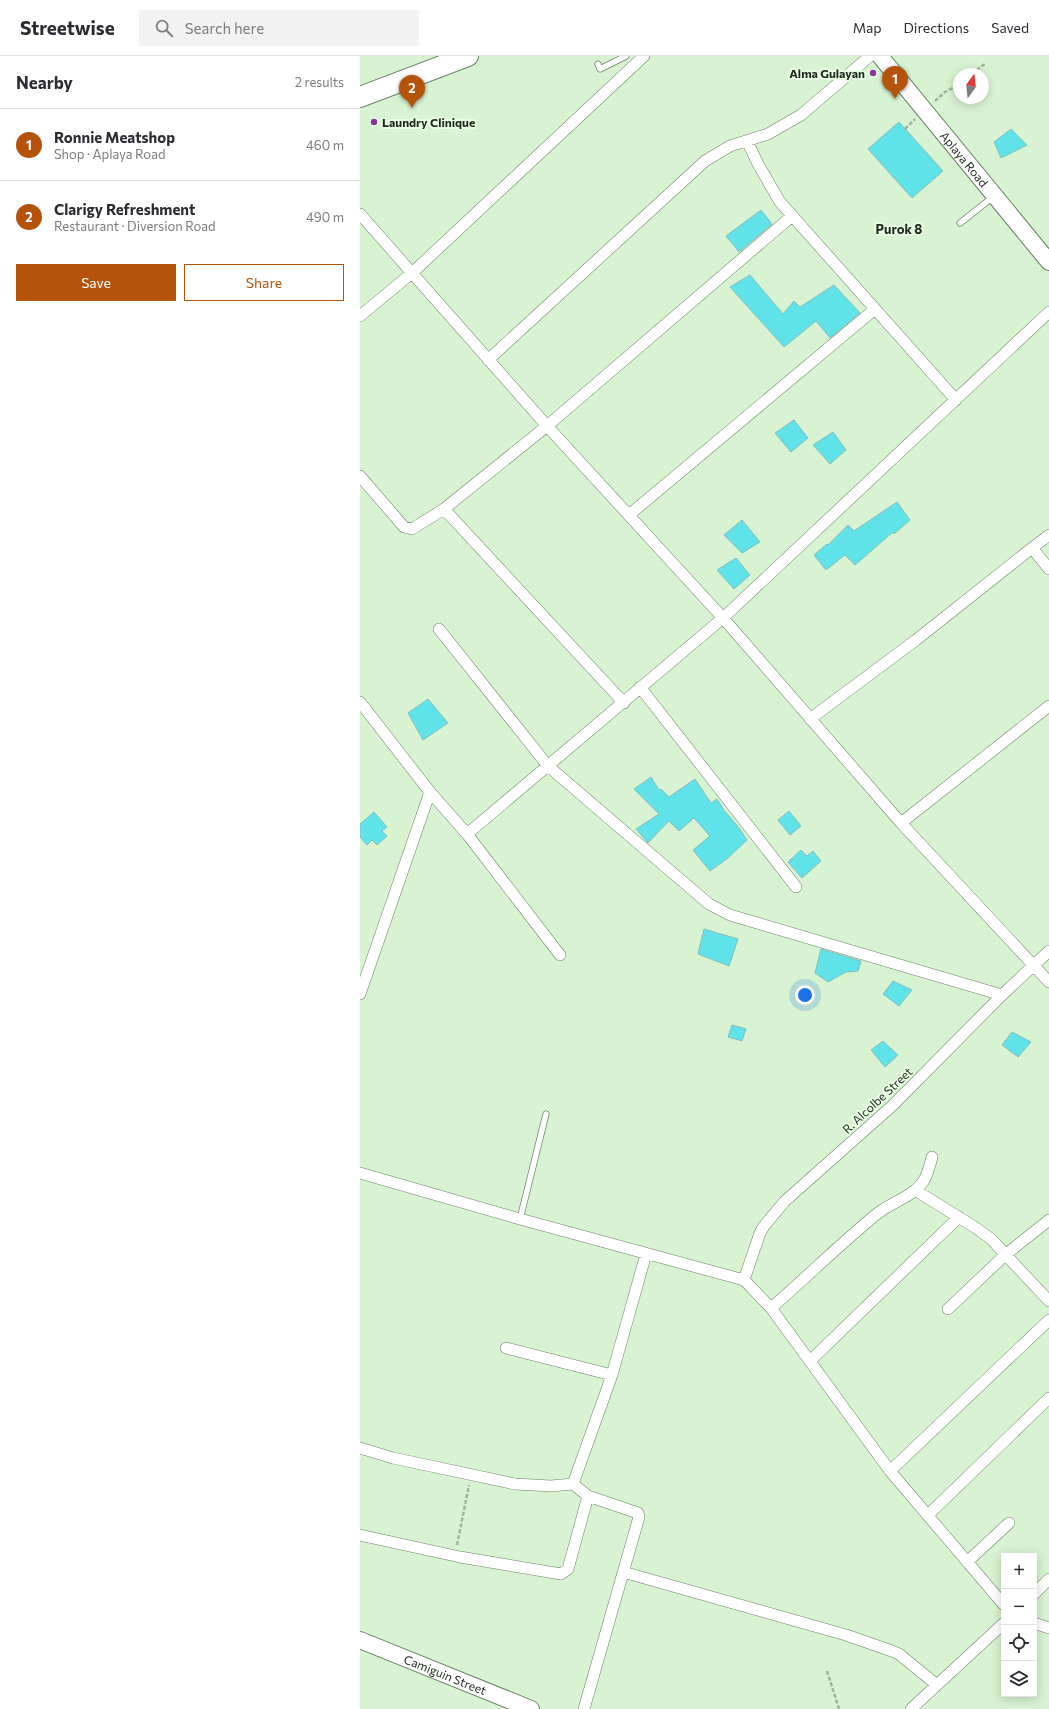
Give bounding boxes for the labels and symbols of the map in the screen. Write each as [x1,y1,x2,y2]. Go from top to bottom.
place label: Alma Gulayan [789,66,865,80]
pin: 1 [882,66,908,99]
marker: Alma Gulayan [868,68,878,78]
north arrow [953,68,989,104]
pin: 2 [399,75,425,108]
place label: Laundry Clinique [382,115,475,129]
marker: Laundry Clinique [369,117,379,127]
street label: Aplaya Road [938,128,991,189]
district label: Purok 8 [876,221,922,237]
your location [795,985,815,1005]
street label: R. Alcolbe Street [839,1064,915,1136]
street label: Camiguin Street [402,1652,489,1697]

